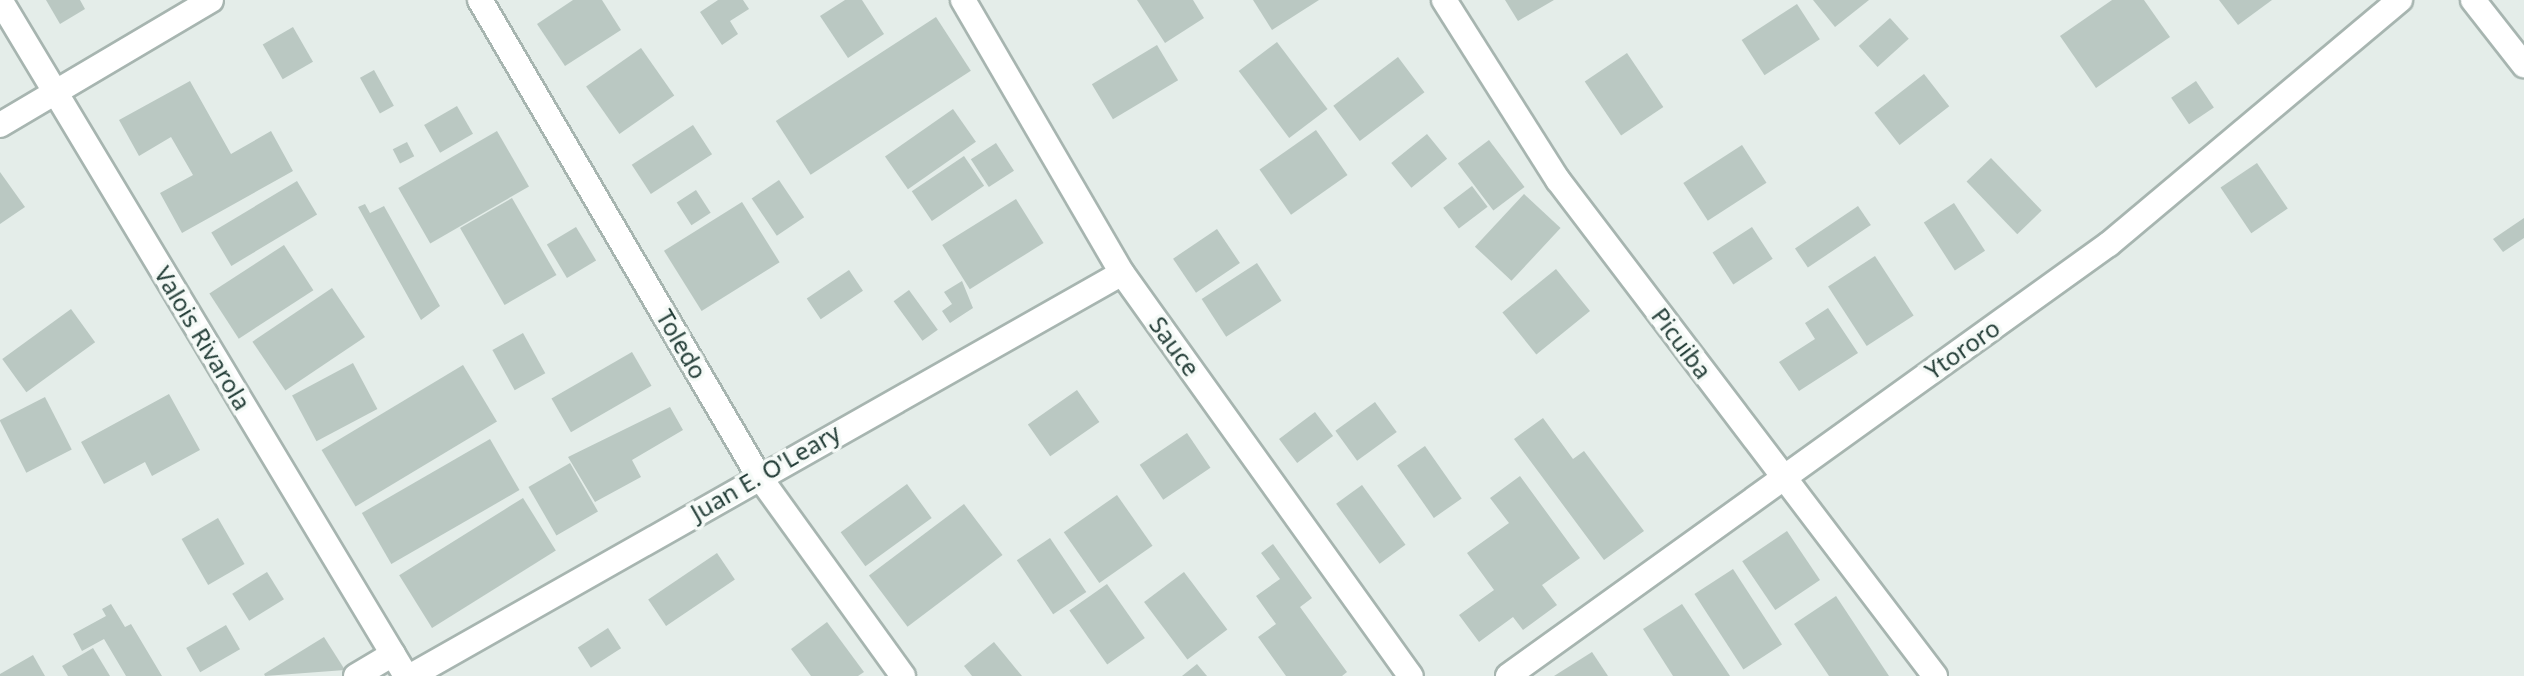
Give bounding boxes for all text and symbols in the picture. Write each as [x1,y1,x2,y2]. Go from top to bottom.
street label: Valois Rivarola [149,261,257,415]
street label: Picuiba [1646,302,1718,384]
street label: Toledo [651,304,713,384]
street label: Sauce [1144,311,1206,381]
street label: Ytororo [1919,313,2005,385]
street label: Juan E. O'Leary [685,418,845,526]

